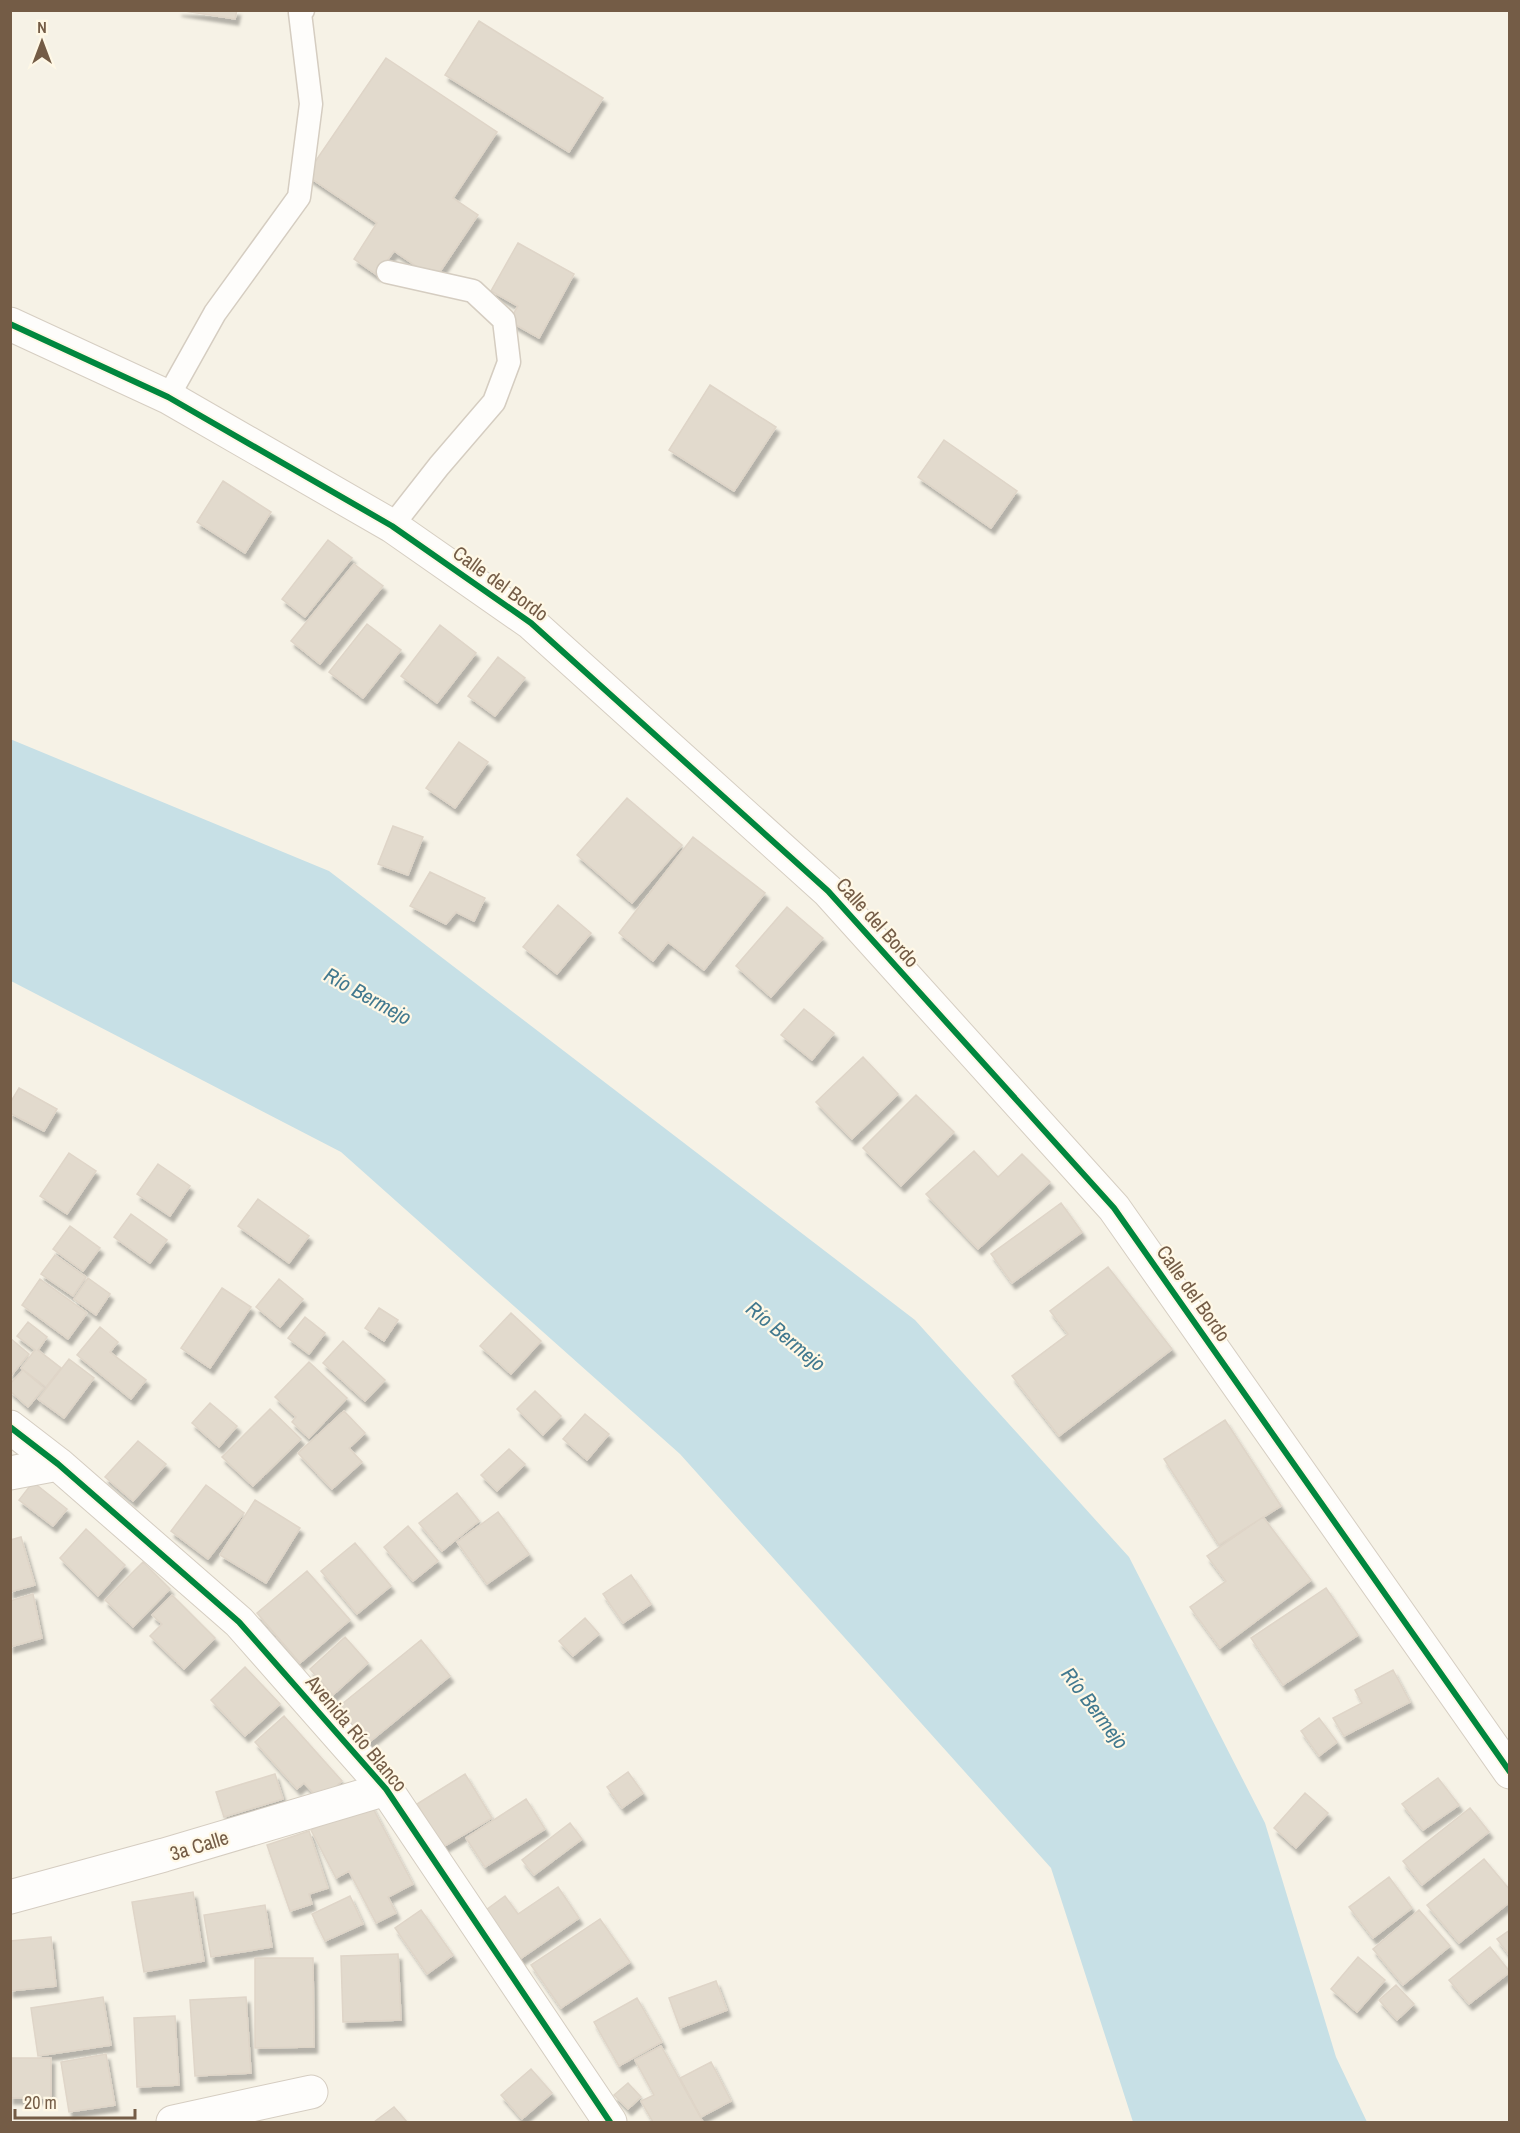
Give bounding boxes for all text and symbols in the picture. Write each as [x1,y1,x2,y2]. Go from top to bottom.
north arrow [12,12,72,72]
text: N [37,16,47,38]
street label: Calle del Bordo [448,539,554,627]
street label: Calle del Bordo [830,871,926,973]
water label: Río Bermejo [319,960,417,1032]
street label: Calle del Bordo [1151,1239,1237,1347]
water label: Río Bermejo [740,1294,832,1378]
water label: Río Bermejo [1055,1661,1135,1755]
street label: Avenida Río Blanco [300,1668,414,1797]
street label: 3a Calle [166,1823,232,1867]
scale bar [15,2082,135,2120]
text: 20 m [24,2090,57,2115]

